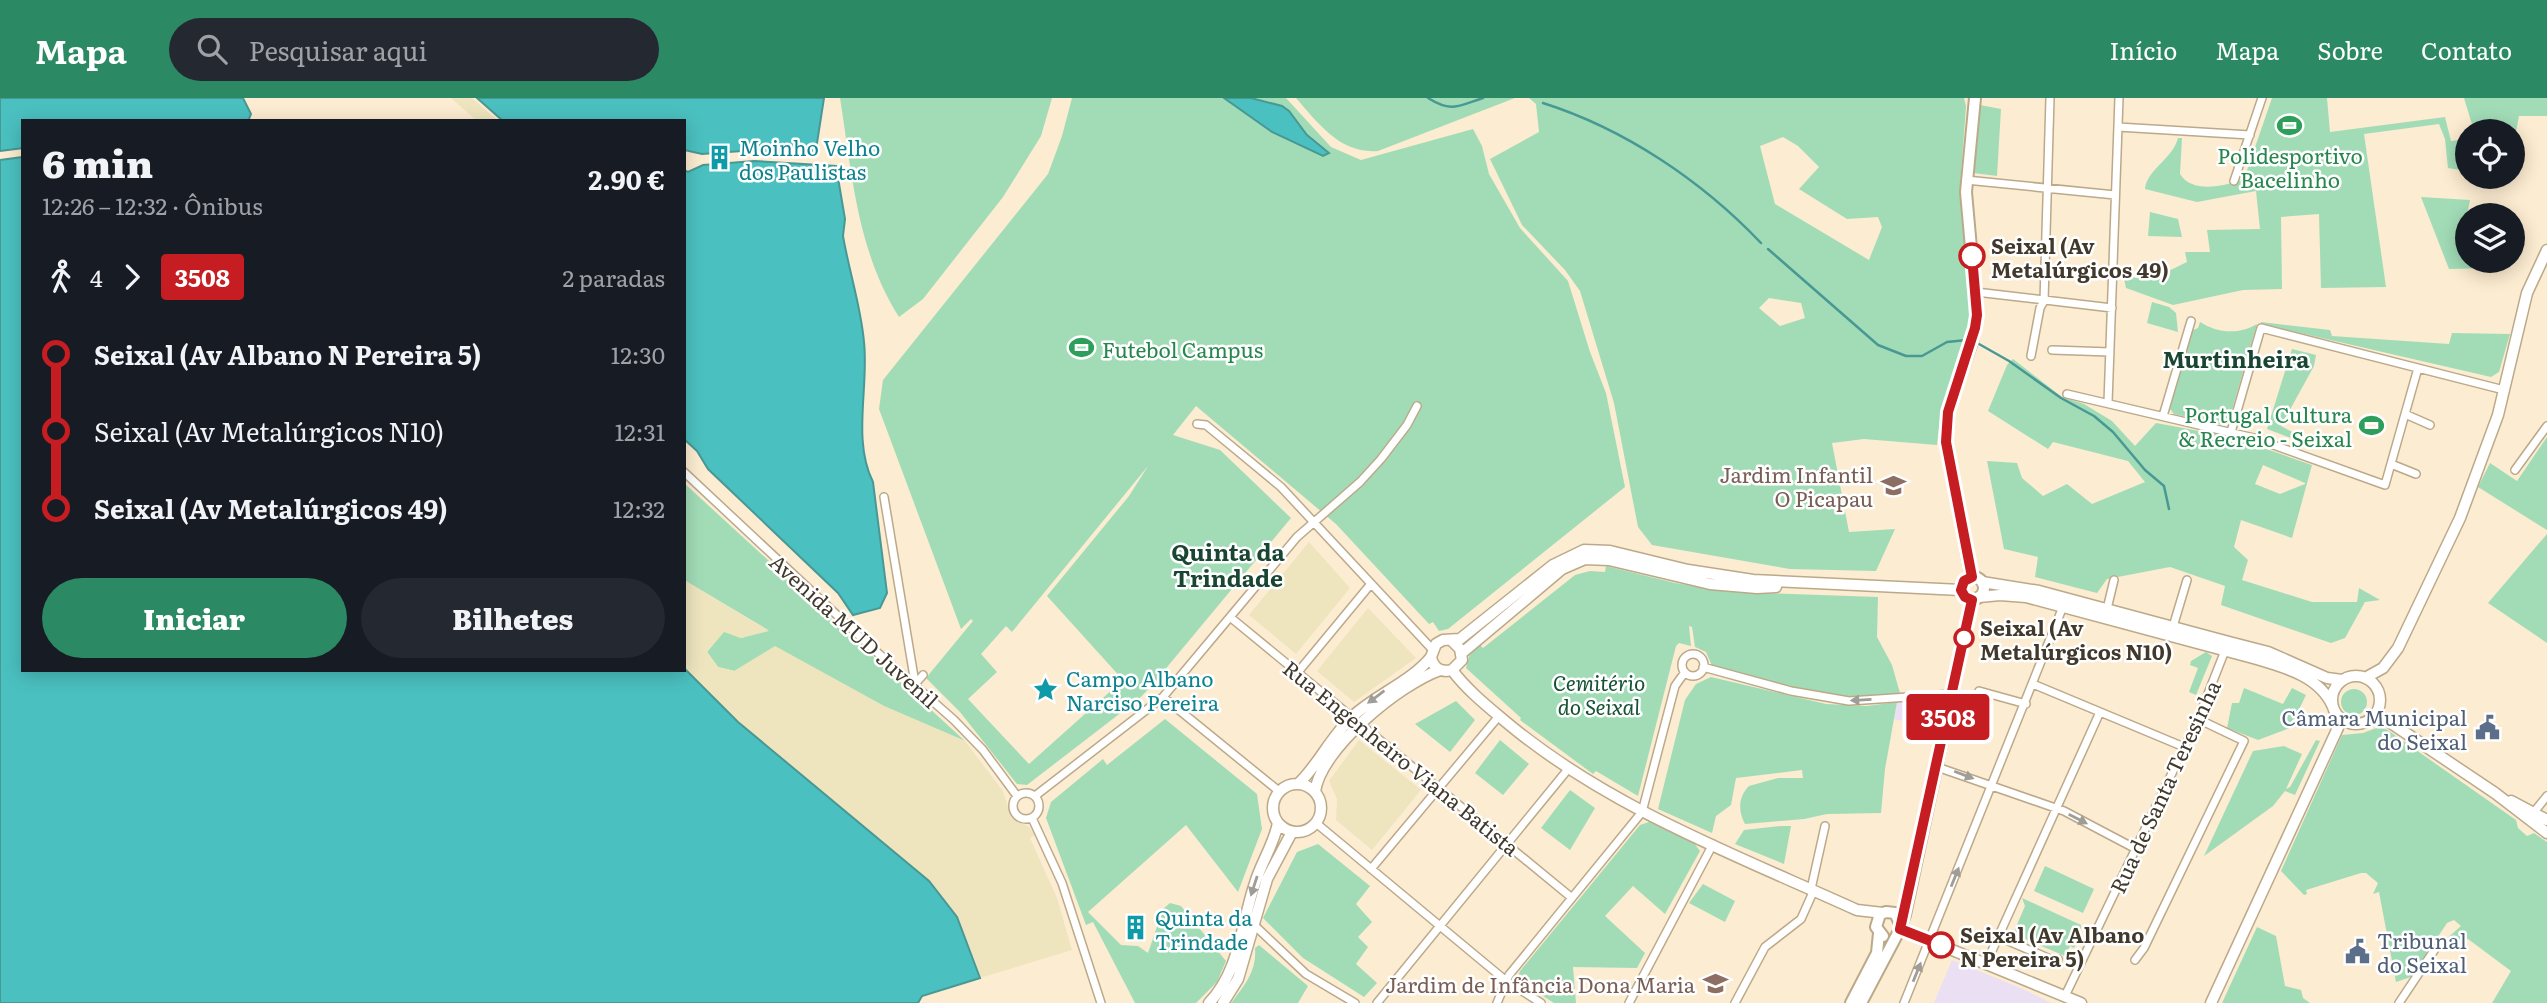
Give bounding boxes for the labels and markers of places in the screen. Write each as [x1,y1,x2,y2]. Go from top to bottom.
sports icon: Polidesportivo Bacelinho [2276,111,2304,139]
place label: Moinho Velho dos Paulistas [739,131,880,186]
place label: Polidesportivo Bacelinho [2217,139,2363,194]
building icon: Moinho Velho dos Paulistas [705,144,733,172]
place label: Seixal (Av Metalúrgicos 49) [1991,229,2169,284]
marker: Seixal (Av Metalúrgicos 49) [1959,243,1985,269]
place label: Futebol Campus [1102,333,1263,364]
sports icon: Futebol Campus [1068,334,1096,362]
place label: Portugal Cultura & Recreio - Seixal [2178,398,2353,453]
sports icon: Portugal Cultura & Recreio - Seixal [2358,411,2386,439]
place label: Jardim Infantil O Picapau [1720,458,1873,513]
school or university icon: Jardim Infantil O Picapau [1879,471,1907,499]
place label: Seixal (Av Metalúrgicos N10) [1980,611,2172,666]
marker: Seixal (Av Metalúrgicos N10) [1954,628,1974,648]
place label: Campo Albano Narciso Pereira [1066,662,1220,717]
place icon: Campo Albano Narciso Pereira [1032,675,1060,703]
place label: Câmara Municipal do Seixal [2281,701,2467,756]
public building icon: Câmara Municipal do Seixal [2473,714,2501,742]
place label: Quinta da Trindade [1155,901,1253,956]
building icon: Quinta da Trindade [1121,914,1149,942]
place label: Seixal (Av Albano N Pereira 5) [1960,918,2144,973]
place label: Tribunal do Seixal [2377,924,2467,979]
marker: Seixal (Av Albano N Pereira 5) [1928,932,1954,958]
public building icon: Tribunal do Seixal [2343,937,2371,965]
place label: Jardim de Infância Dona Maria [1385,968,1696,999]
school or university icon: Jardim de Infância Dona Maria [1701,969,1729,997]

